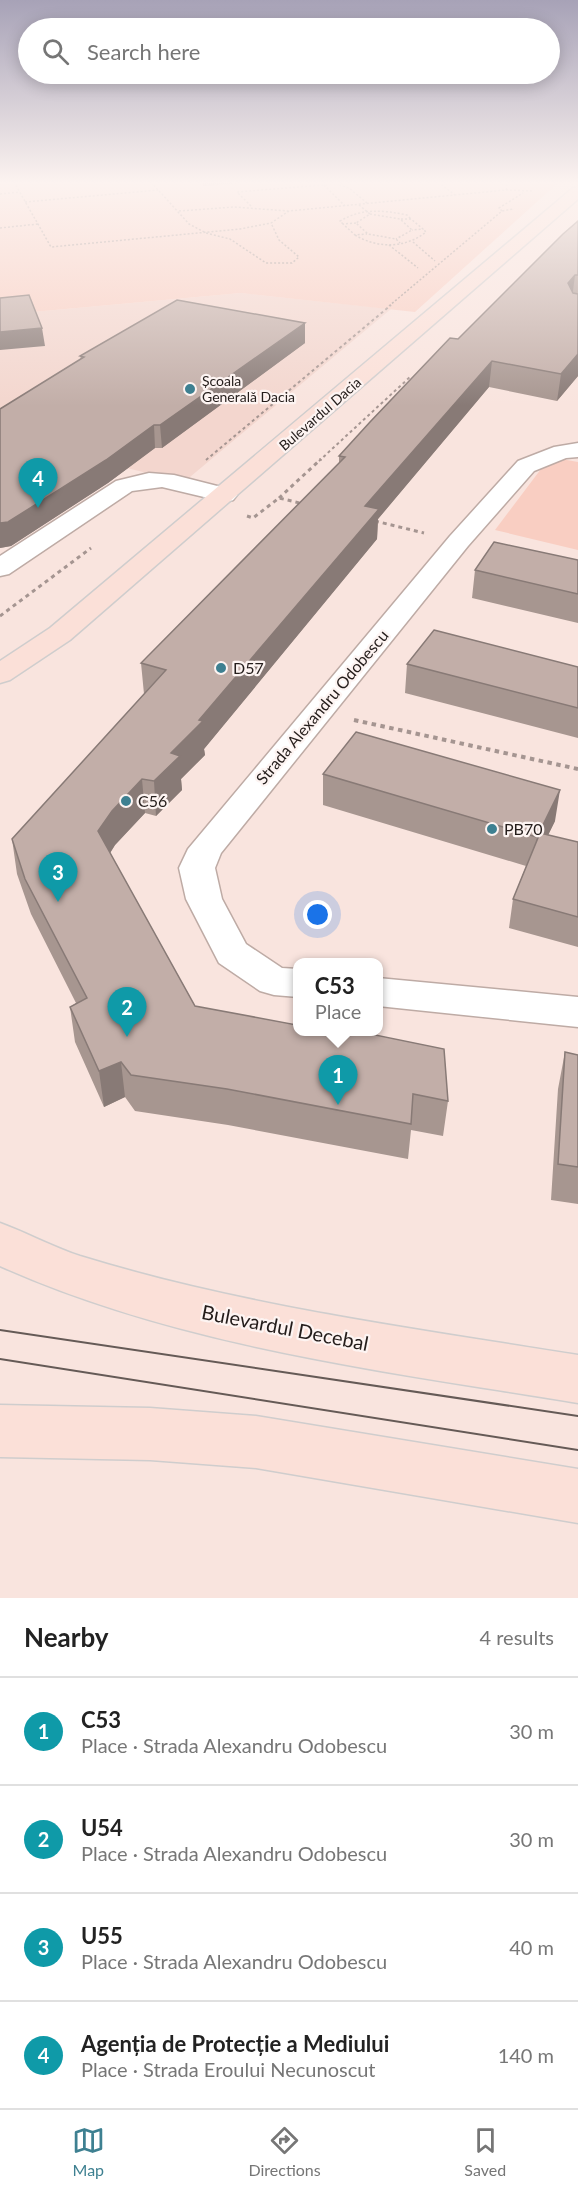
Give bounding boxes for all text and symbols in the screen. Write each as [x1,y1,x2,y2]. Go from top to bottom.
search box [18,18,560,84]
icon: search [39,35,72,68]
text: Search here [87,38,200,65]
place label: Școala Generală Dacia [202,372,295,405]
street label: Bulevardul Dacia [275,373,364,454]
marker: Școala Generală Dacia [183,382,197,396]
pin: 4 [18,458,57,508]
street label: Strada Alexandru Odobescu [252,626,392,788]
place label: D57 [233,658,264,677]
marker: D57 [214,661,228,675]
place label: C56 [138,791,167,810]
marker: C56 [119,794,133,808]
place label: PB70 [504,819,543,838]
marker: PB70 [485,822,499,836]
pin: 3 [38,852,78,902]
your location [303,900,332,929]
popup [293,958,383,1036]
text: C53 [315,972,355,999]
pin: 2 [108,988,146,1037]
text: Place [315,999,361,1023]
pin: 1 [318,1056,358,1105]
street label: Bulevardul Decebal [200,1299,371,1355]
text: Nearby [24,1621,109,1653]
text: 4 results [479,1625,554,1649]
text: C53 [81,1706,121,1733]
text: 1 [38,1719,49,1743]
text: 30 m [509,1719,554,1743]
text: Place · Strada Alexandru Odobescu [81,1733,387,1757]
text: U54 [81,1814,123,1841]
text: 2 [38,1827,49,1851]
text: 30 m [509,1827,554,1851]
text: Place · Strada Alexandru Odobescu [81,1841,387,1865]
text: U55 [81,1922,123,1949]
text: 3 [38,1935,49,1959]
text: 40 m [509,1935,554,1959]
text: Place · Strada Alexandru Odobescu [81,1949,387,1973]
text: Agenția de Protecție a Mediului [81,2030,389,2057]
text: 4 [38,2043,49,2067]
text: 140 m [498,2043,554,2067]
text: Place · Strada Eroului Necunoscut [81,2057,376,2081]
tab: Map [72,2124,105,2179]
tab: Directions [248,2124,321,2179]
tab: Saved [464,2124,506,2179]

